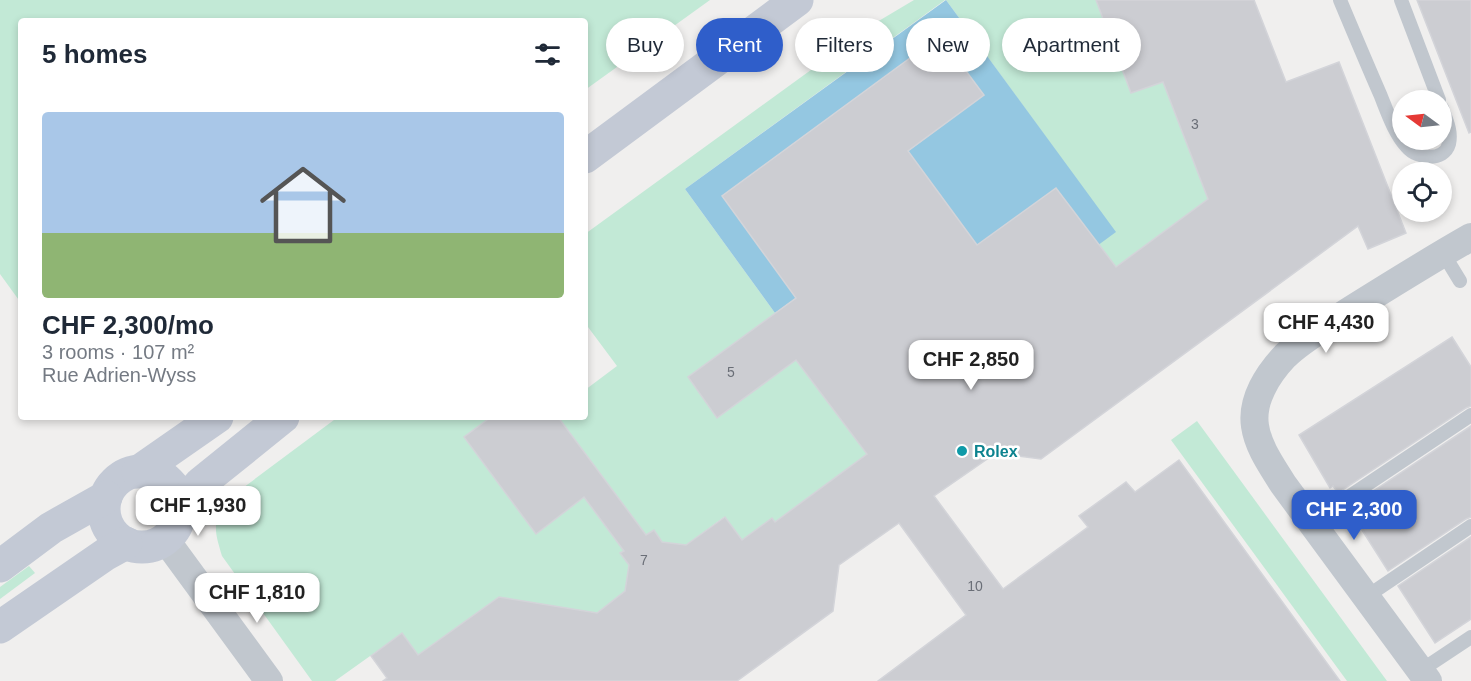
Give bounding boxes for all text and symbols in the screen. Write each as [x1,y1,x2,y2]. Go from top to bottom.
chip: Buy [606,18,684,72]
chip: Rent [696,18,783,72]
chip: Filters [795,18,894,72]
chip: New [906,18,990,72]
chip: Apartment [1002,18,1141,72]
icon: filters [531,38,564,71]
text: 5 homes [42,39,148,69]
north arrow [1392,90,1452,150]
map controls [1392,90,1452,222]
house number: 3 [1191,116,1199,132]
icon: home [249,151,357,259]
button: locate [1392,162,1452,222]
pin: CHF 4,430 [1257,303,1395,354]
text: CHF 2,300/mo [42,310,214,340]
text: CHF 4,430 [1278,311,1374,333]
pin: CHF 2,850 [902,340,1040,391]
text: 3 rooms · 107 m² [42,341,194,363]
text: CHF 2,850 [923,348,1019,370]
text: Rue Adrien-Wyss [42,364,196,386]
house number: 5 [727,364,735,380]
place label: Rolex [974,443,1018,460]
marker: Rolex [955,444,969,458]
pin: CHF 1,930 [129,486,267,537]
pin: CHF 2,300 [1285,490,1423,541]
text: CHF 1,930 [150,494,246,516]
text: CHF 2,300 [1306,498,1402,520]
house number: 7 [640,552,648,568]
pin: CHF 1,810 [188,573,326,624]
house number: 10 [967,578,983,594]
text: CHF 1,810 [209,581,305,603]

